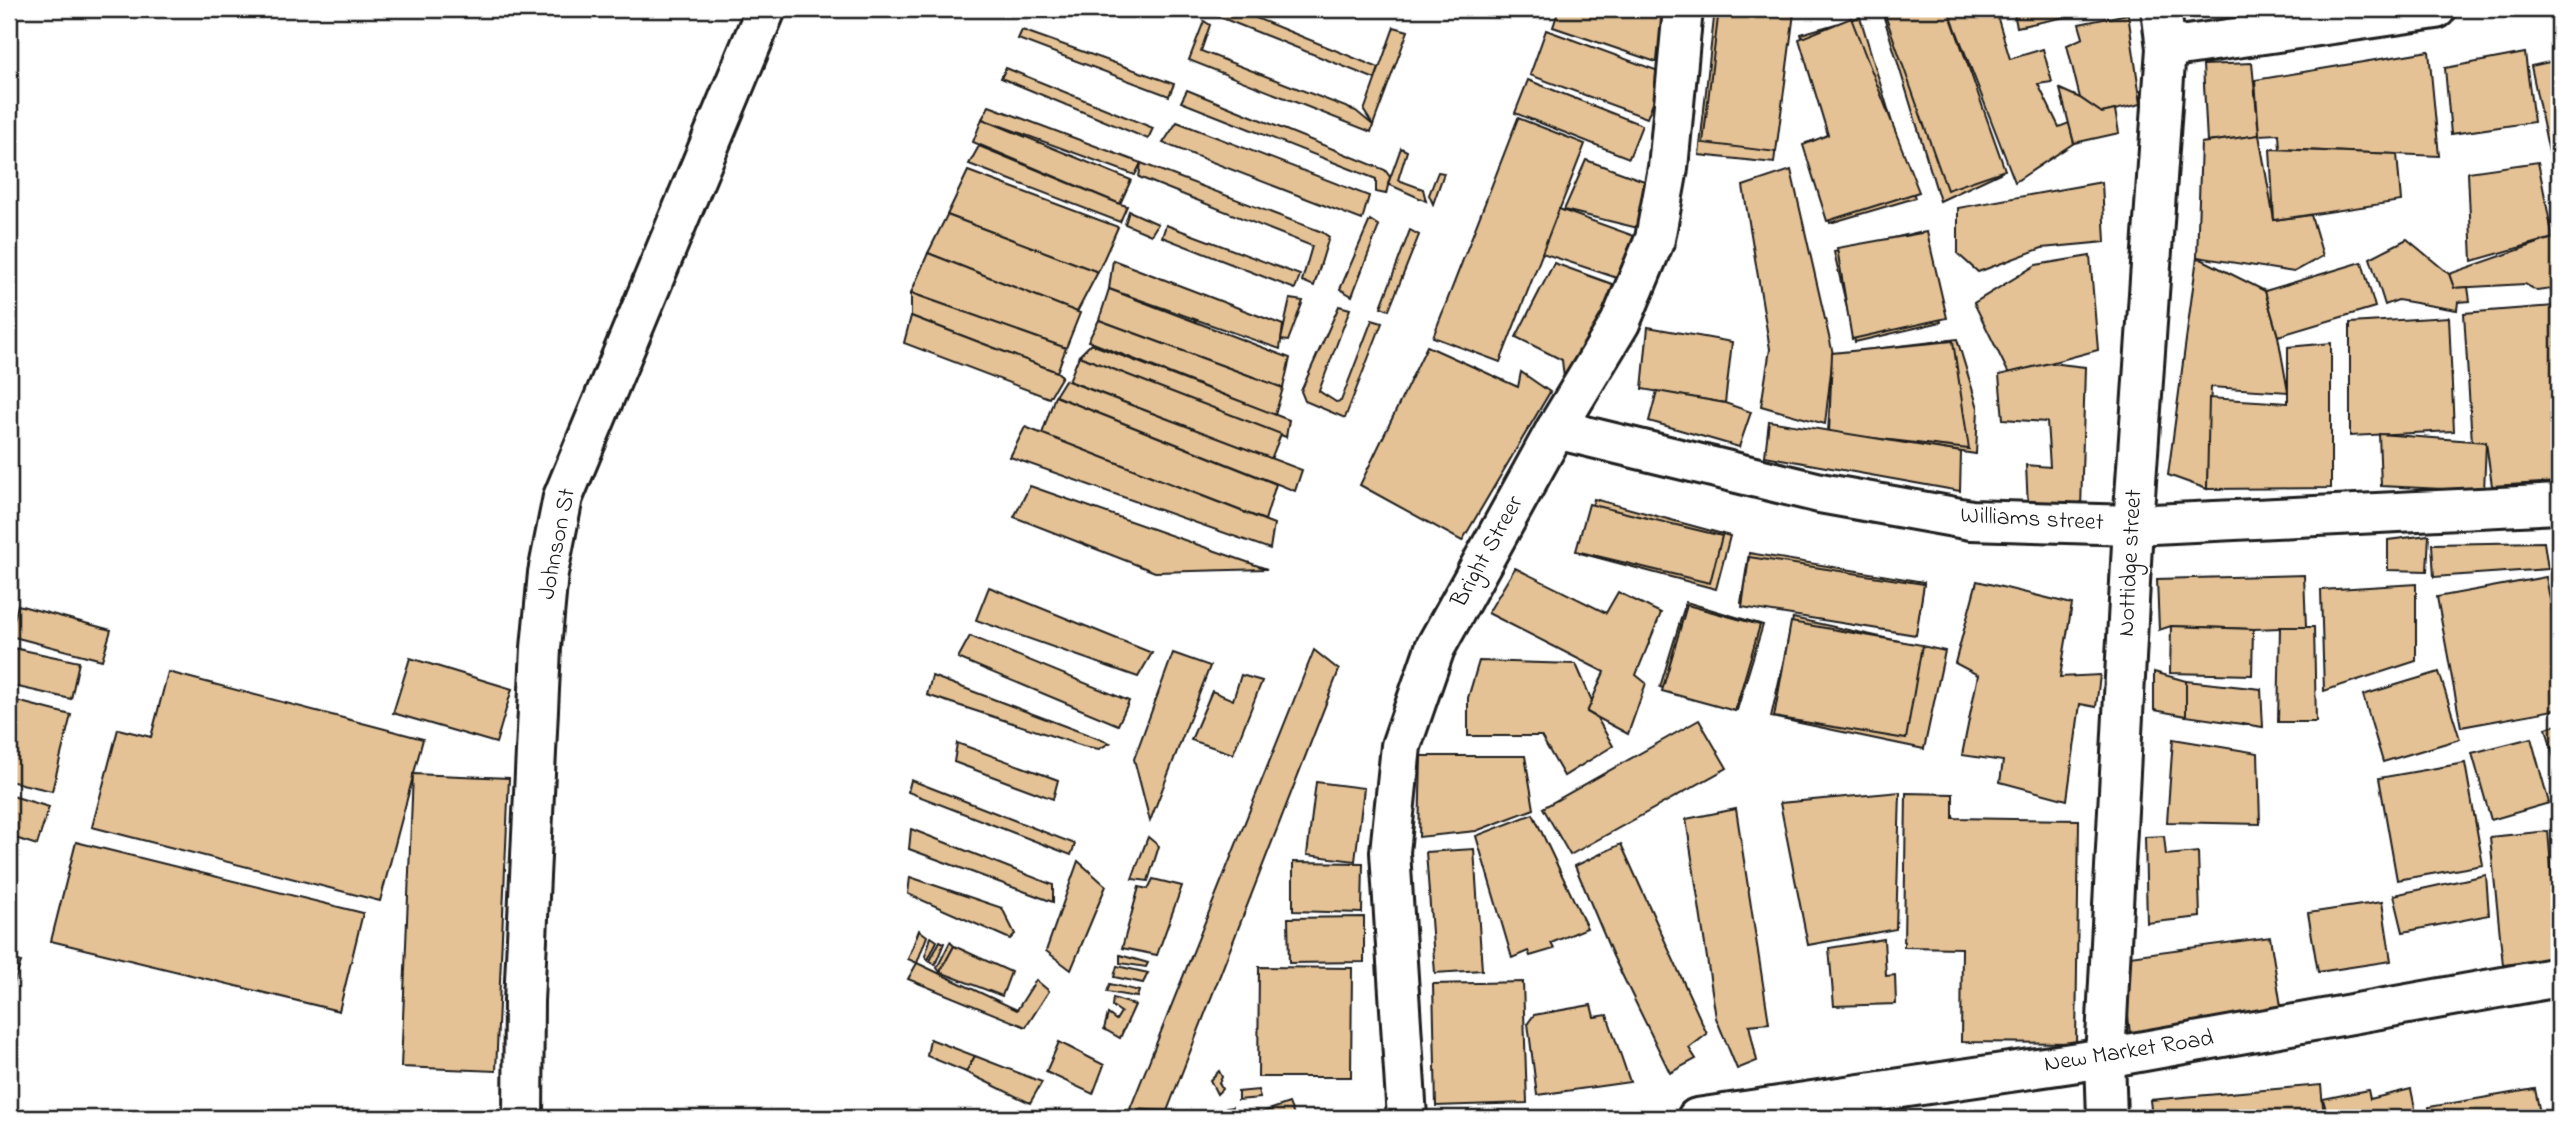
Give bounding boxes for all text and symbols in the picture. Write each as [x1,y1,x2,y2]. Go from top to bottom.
street label: Johnson St [530,485,586,603]
street label: Nottidge street [2110,488,2152,638]
street label: Bright Streer [1442,489,1533,615]
street label: Williams street [1959,499,2105,541]
street label: New Market Road [2042,1021,2217,1083]

